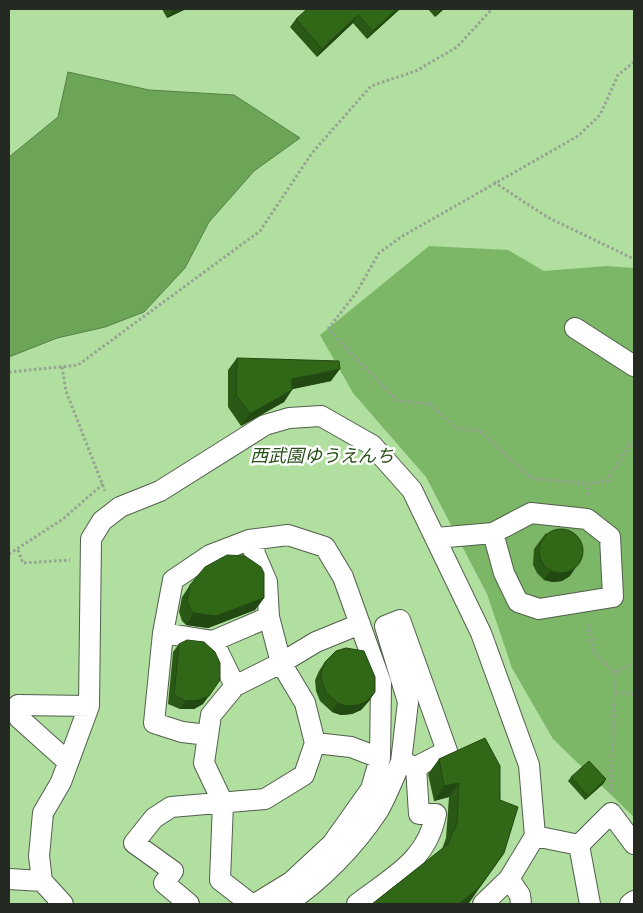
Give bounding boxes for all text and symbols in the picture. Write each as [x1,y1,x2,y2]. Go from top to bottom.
park label: 西武園ゆうえんち [250,443,394,470]

